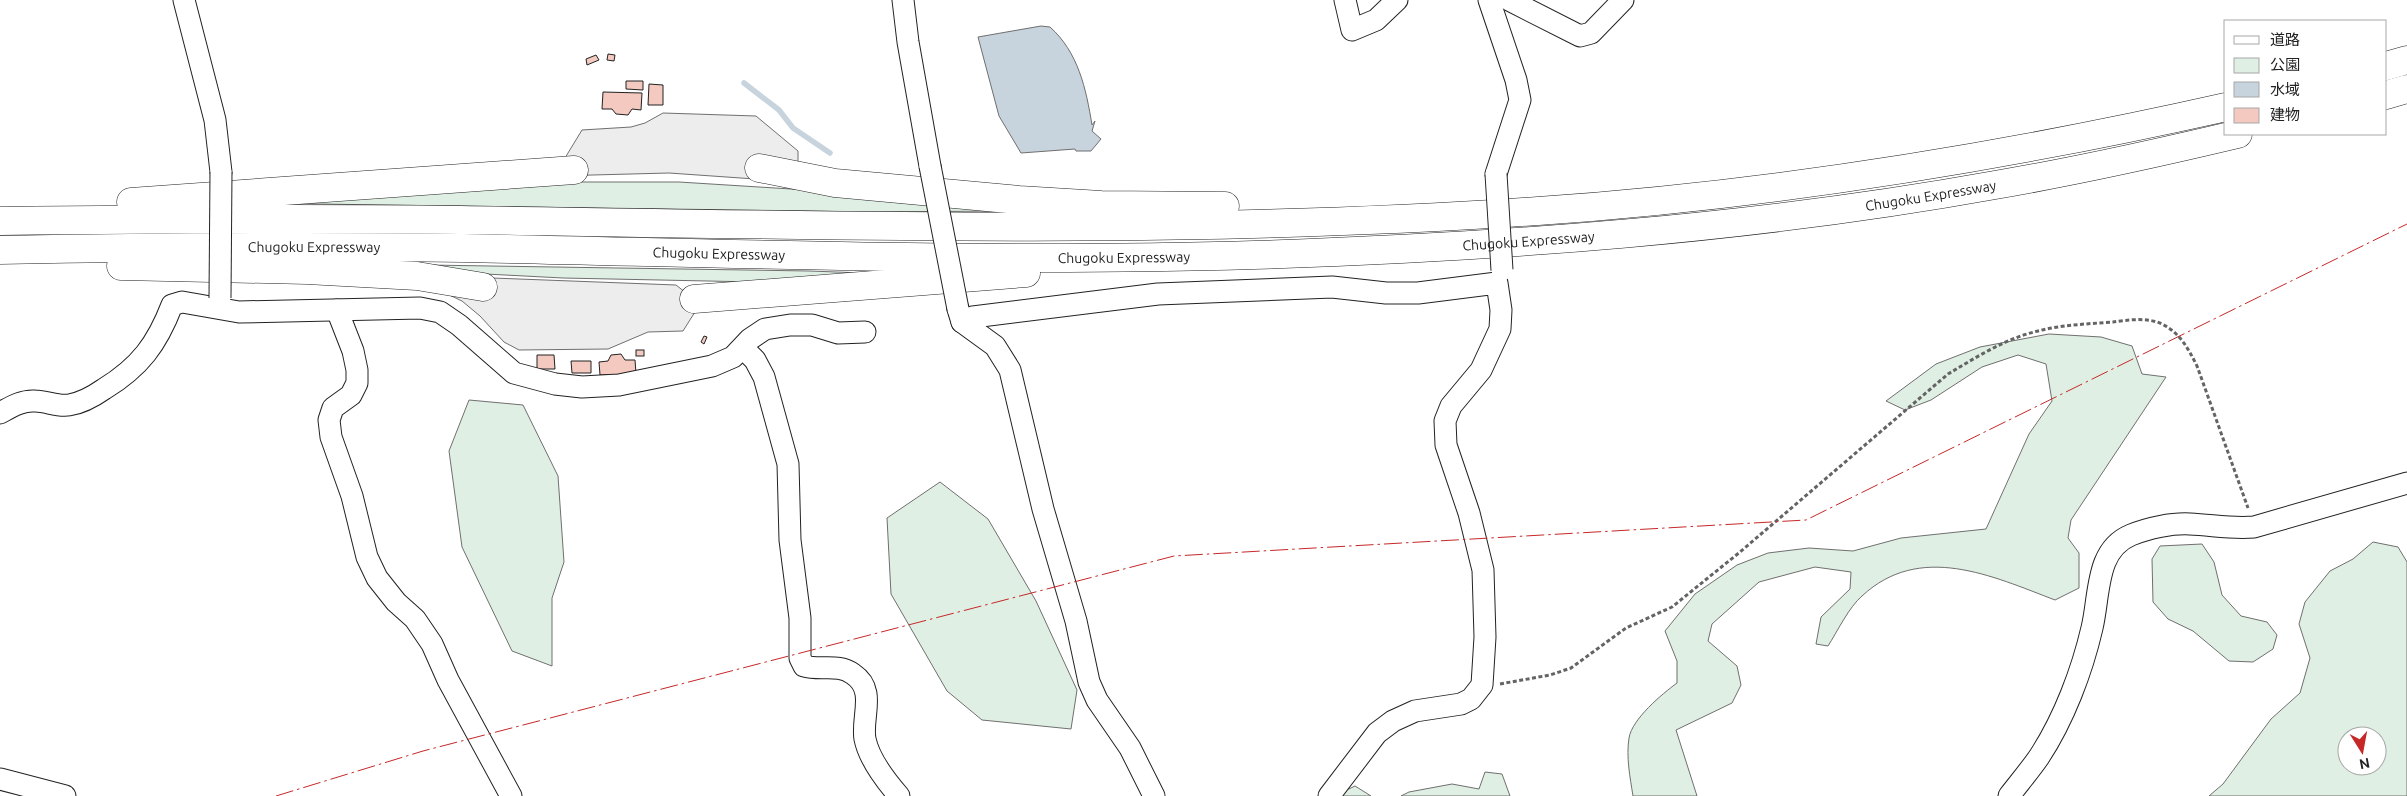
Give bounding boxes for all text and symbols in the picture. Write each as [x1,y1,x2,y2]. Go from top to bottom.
legend [2224,20,2387,135]
text: 道路 [2270,31,2300,48]
text: 公園 [2270,56,2300,73]
text: 水域 [2270,81,2300,98]
text: 建物 [2270,106,2300,123]
street label: Chugoku Expressway [1864,177,1998,214]
street label: Chugoku Expressway [1462,228,1595,254]
street label: Chugoku Expressway [248,239,381,255]
street label: Chugoku Expressway [653,244,785,263]
street label: Chugoku Expressway [1058,249,1190,266]
north arrow [2337,726,2387,776]
text: N [2358,755,2371,773]

